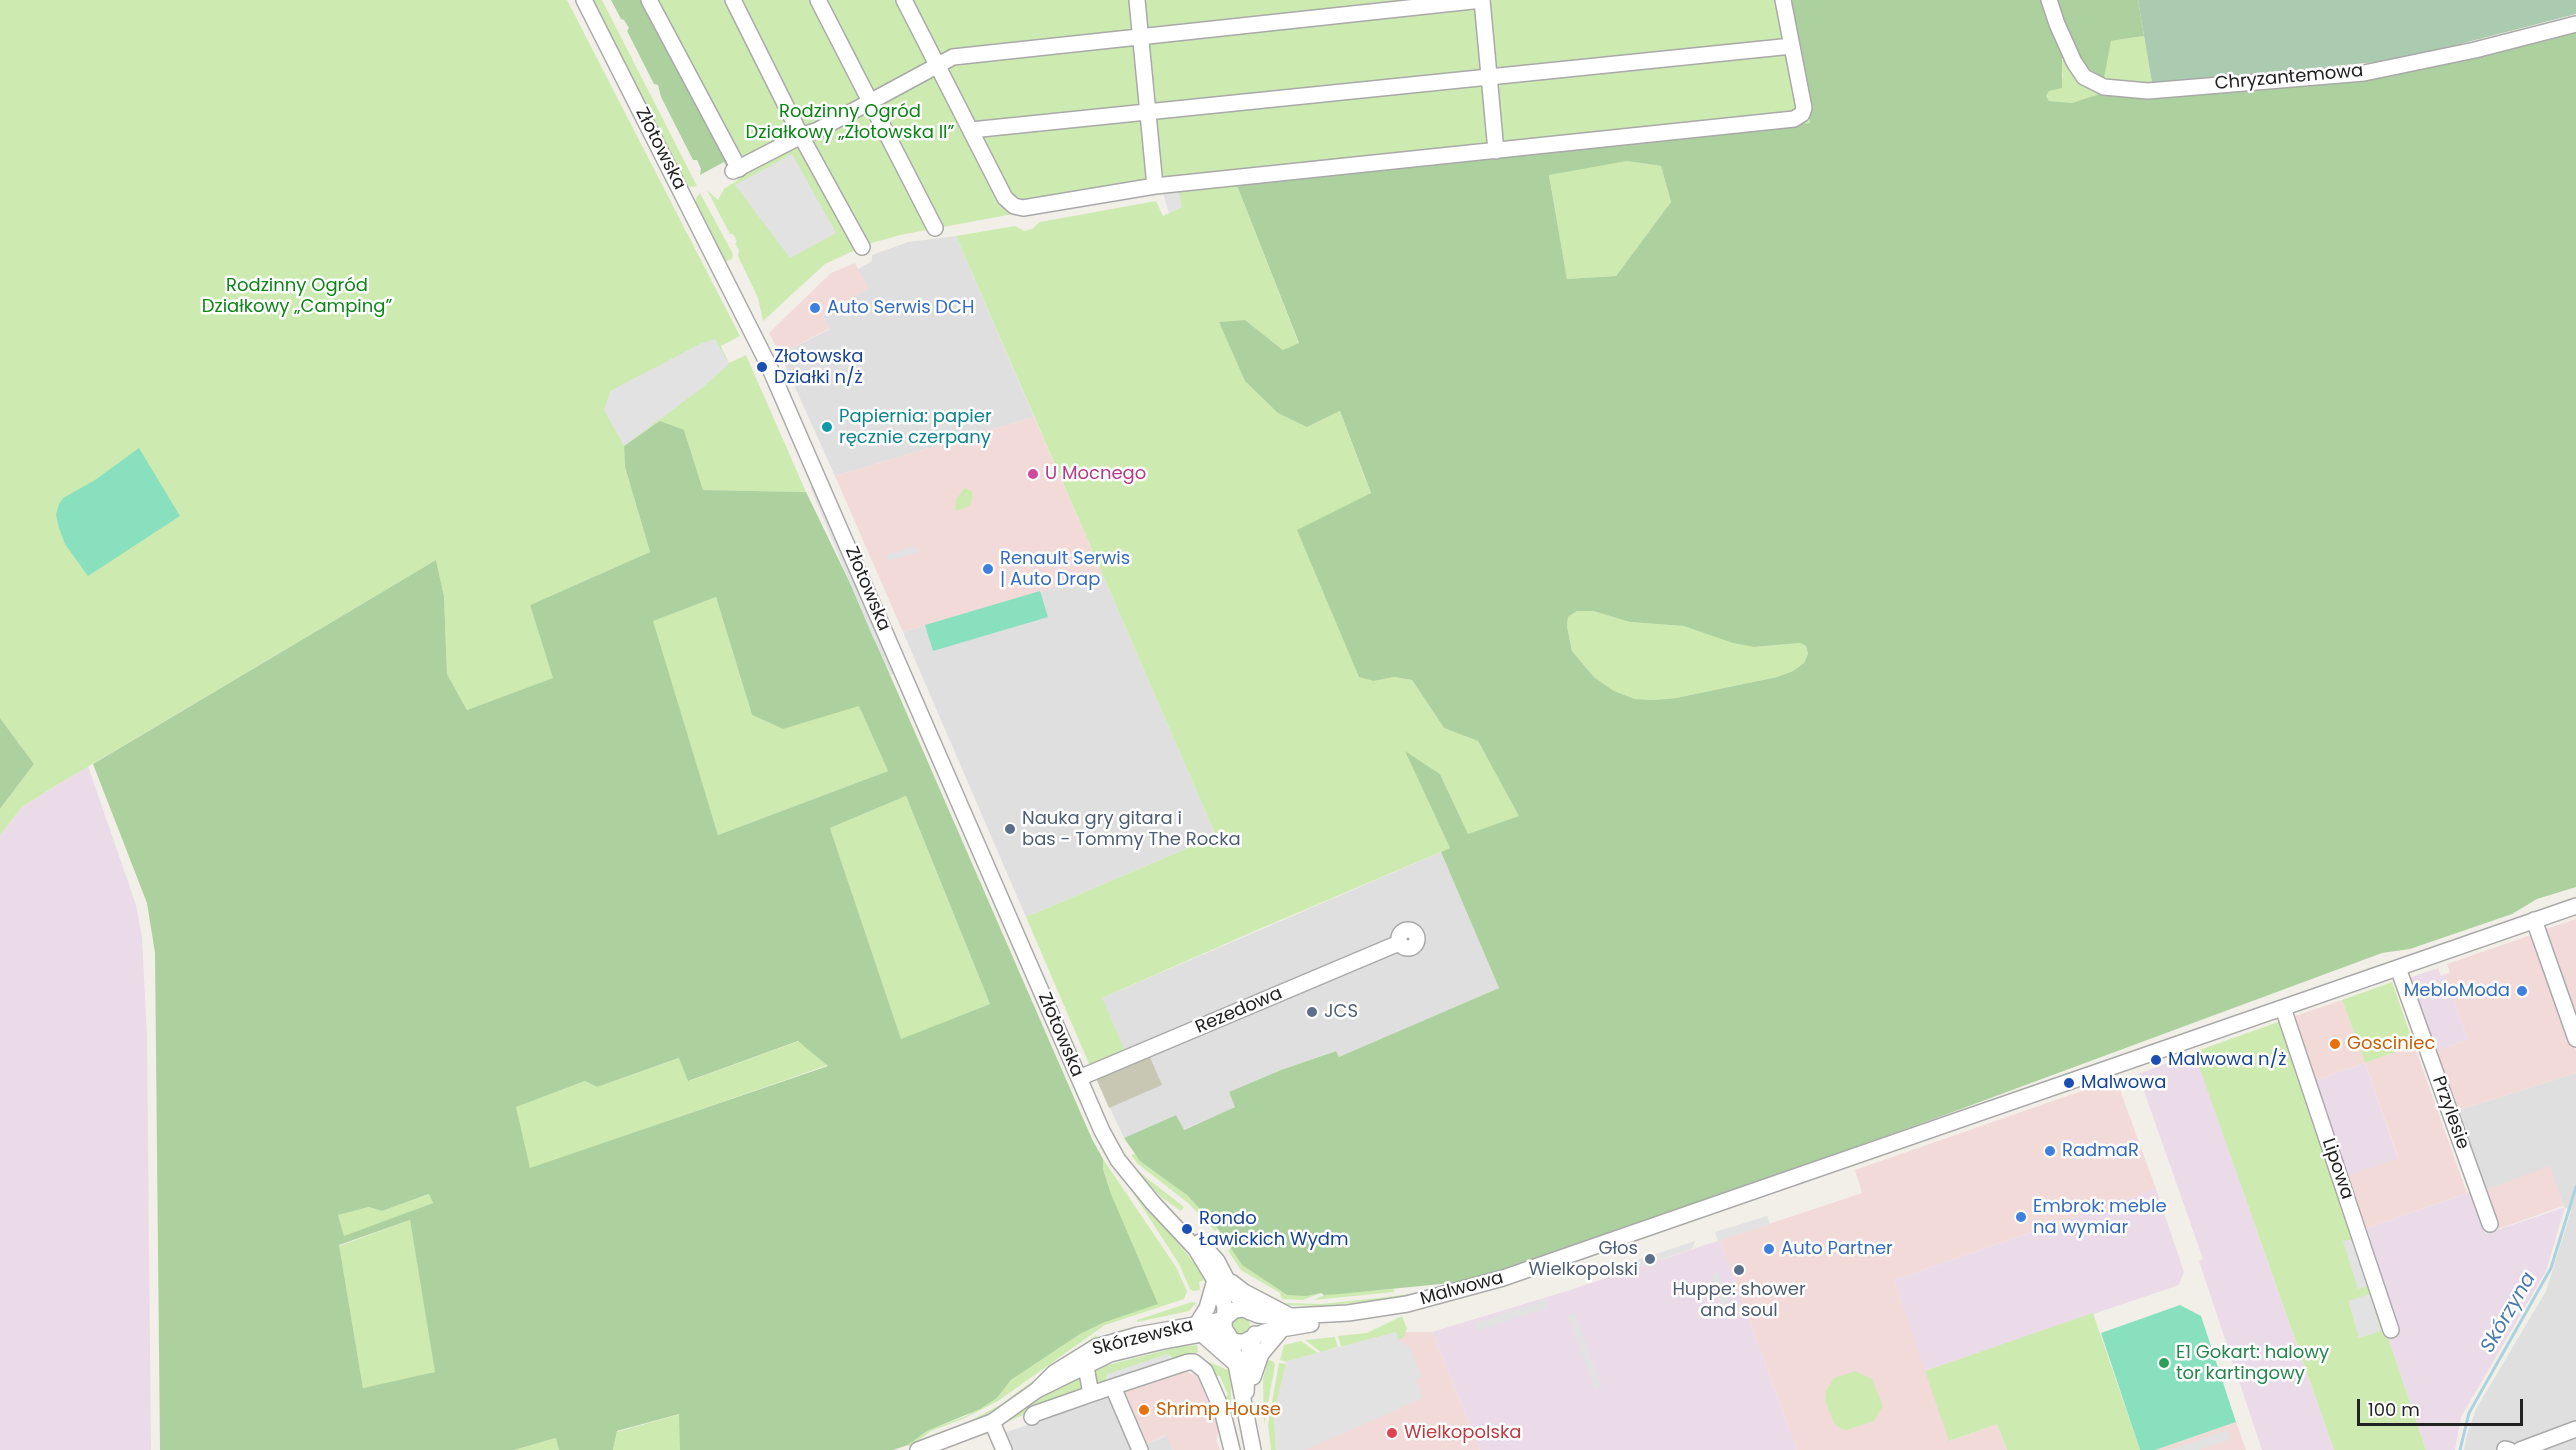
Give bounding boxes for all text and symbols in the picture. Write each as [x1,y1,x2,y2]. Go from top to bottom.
street label: Chryzantemowa [2214,61,2364,95]
park label: Rodzinny Ogród Działkowy „Złotowska II” [746,101,954,144]
street label: Złotowska [630,104,690,194]
park label: Rodzinny Ogród Działkowy „Camping” [202,275,392,318]
place label: Auto Serwis DCH [827,297,974,319]
marker: Auto Serwis DCH [808,301,822,315]
place label: Złotowska Działki n/ż [774,346,863,388]
marker: Złotowska Działki n/ż [755,360,769,374]
place label: Papiernia: papier ręcznie czerpany [839,406,992,448]
marker: Papiernia: papier ręcznie czerpany [820,420,834,434]
place label: U Mocnego [1045,463,1146,485]
marker: U Mocnego [1026,467,1040,481]
street label: Złotowska [840,544,894,634]
place label: Renault Serwis | Auto Drap [1000,548,1130,590]
marker: Renault Serwis | Auto Drap [981,562,995,576]
place label: Nauka gry gitara i bas - Tommy The Rocka [1022,808,1241,850]
marker: Nauka gry gitara i bas - Tommy The Rocka [1003,822,1017,836]
place label: MebloModa [2404,980,2510,1002]
street label: Rezedowa [1192,983,1286,1039]
marker: MebloModa [2515,984,2529,998]
street label: Złotowska [1033,990,1087,1080]
place label: JCS [1324,1001,1358,1023]
marker: JCS [1305,1005,1319,1019]
place label: Gosciniec [2347,1033,2435,1055]
marker: Gosciniec [2328,1037,2342,1051]
place label: Malwowa n/ż [2168,1049,2286,1071]
marker: Malwowa n/ż [2149,1053,2163,1067]
place label: Malwowa [2081,1072,2166,1094]
street label: Przylesie [2427,1074,2473,1152]
marker: Malwowa [2062,1076,2076,1090]
street label: Lipowa [2317,1136,2357,1202]
place label: RadmaR [2062,1140,2139,1162]
marker: RadmaR [2043,1144,2057,1158]
place label: Embrok: meble na wymiar [2033,1196,2167,1238]
place label: Rondo Ławickich Wydm [1199,1208,1349,1250]
marker: Embrok: meble na wymiar [2014,1210,2028,1224]
marker: Rondo Ławickich Wydm [1180,1222,1194,1236]
place label: Głos Wielkopolski [1528,1238,1638,1280]
place label: Auto Partner [1781,1238,1893,1260]
marker: Auto Partner [1762,1242,1776,1256]
marker: Głos Wielkopolski [1643,1252,1657,1266]
marker: Huppe: shower and soul [1732,1263,1746,1277]
street label: Malwowa [1418,1268,1506,1310]
water label: Skórzyna [2476,1269,2542,1357]
place label: Huppe: shower and soul [1672,1279,1806,1322]
street label: Skórzewska [1090,1315,1196,1361]
place label: E1 Gokart: halowy tor kartingowy [2176,1342,2329,1384]
marker: E1 Gokart: halowy tor kartingowy [2157,1356,2171,1370]
scale bar [2360,1387,2526,1425]
text: 100 m [2368,1397,2420,1422]
place label: Shrimp House [1156,1399,1281,1421]
marker: Shrimp House [1137,1403,1151,1417]
place label: Wielkopolska [1404,1422,1521,1444]
marker: Wielkopolska [1385,1426,1399,1440]

